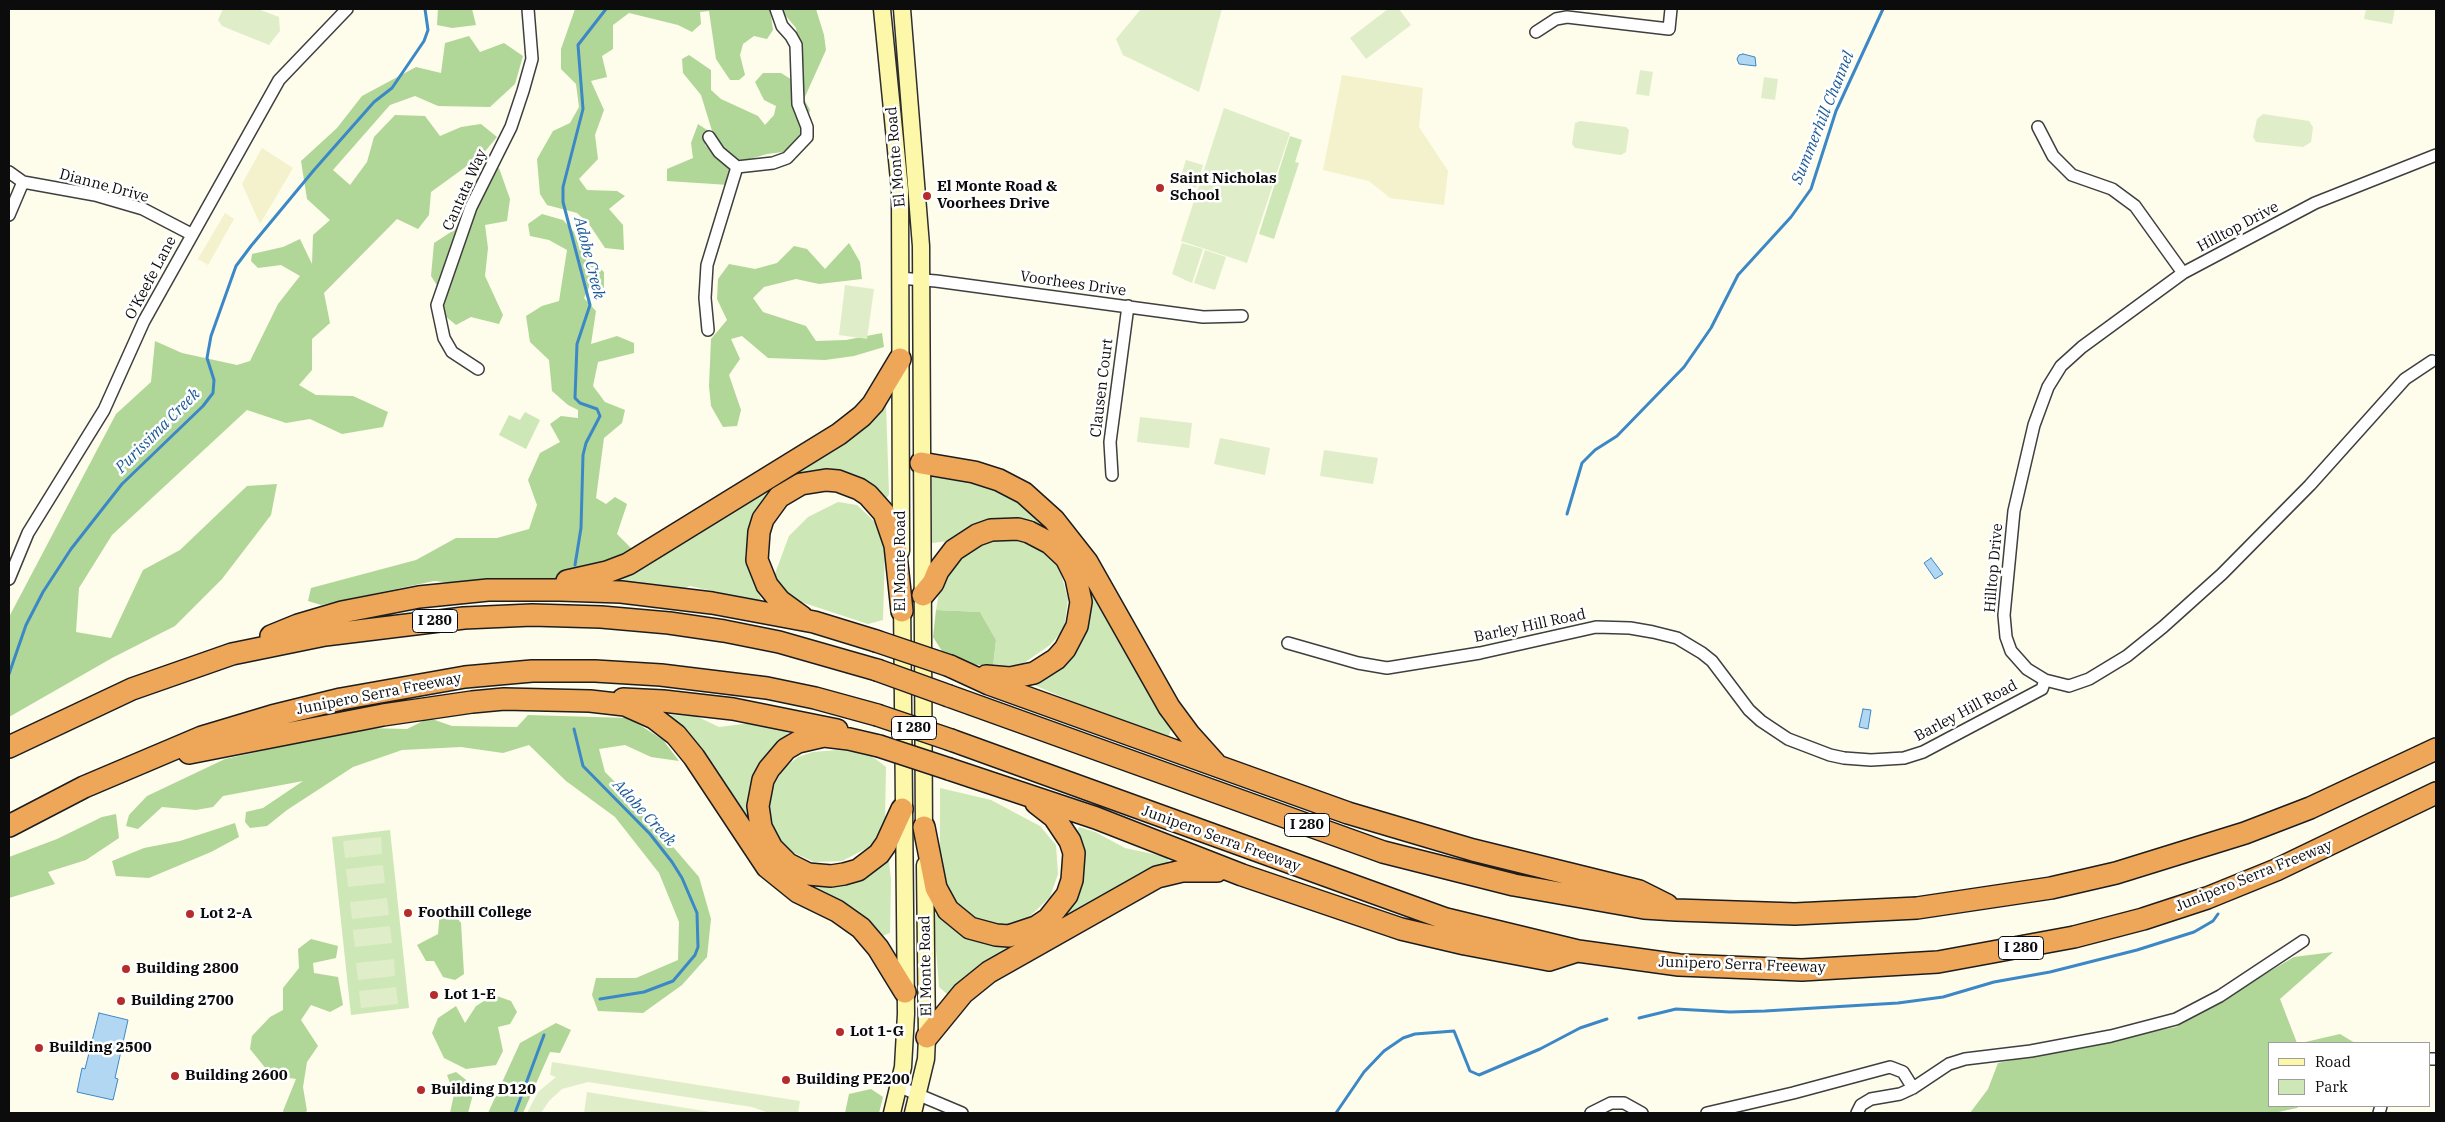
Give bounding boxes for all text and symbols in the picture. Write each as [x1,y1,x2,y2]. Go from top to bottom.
water label: Summerhill Channel [1788,49,1858,187]
street label: El Monte Road [883,106,909,208]
street label: Cantata Way [439,146,491,234]
street label: Dianne Drive [57,165,151,207]
place label: Saint Nicholas School [1170,170,1277,205]
place label: El Monte Road & Voorhees Drive [937,178,1057,213]
marker: Saint Nicholas School [1154,182,1166,194]
marker: El Monte Road & Voorhees Drive [921,190,933,202]
street label: Hilltop Drive [2194,198,2282,256]
water label: Adobe Creek [569,215,609,301]
street label: O'Keefe Lane [122,233,180,323]
street label: Voorhees Drive [1019,268,1127,300]
street label: Clausen Court [1087,338,1117,438]
water label: Purissima Creek [112,385,204,477]
street label: El Monte Road [892,510,910,612]
street label: Hilltop Drive [1981,522,2007,614]
street label: Barley Hill Road [1473,605,1587,647]
road number: I 280 [412,610,458,632]
street label: Junipero Serra Freeway [295,669,463,719]
street label: Barley Hill Road [1912,676,2020,746]
road number: I 280 [892,716,936,740]
water label: Adobe Creek [608,776,680,850]
street label: Junipero Serra Freeway [1139,802,1303,876]
road number: I 280 [1284,814,1330,836]
street label: Junipero Serra Freeway [2173,836,2335,916]
place label: Foothill College [418,904,532,922]
place label: Lot 2-A [200,905,252,923]
marker: Foothill College [402,907,414,919]
marker: Lot 2-A [184,908,196,920]
street label: El Monte Road [916,915,936,1017]
road number: I 280 [1998,936,2044,960]
street label: Junipero Serra Freeway [1658,953,1826,977]
place label: Building 2800 [136,960,239,978]
marker: Building 2800 [120,963,132,975]
place label: Lot 1-E [444,986,496,1004]
marker: Lot 1-E [428,989,440,1001]
place label: Building 2700 [131,992,234,1010]
marker: Building 2700 [115,995,127,1007]
place label: Lot 1-G [850,1023,904,1041]
marker: Lot 1-G [834,1026,846,1038]
place label: Building 2500 [49,1039,152,1057]
marker: Building 2500 [33,1042,45,1054]
legend [2268,1042,2430,1107]
text: Road [2315,1052,2351,1071]
place label: Building 2600 [185,1067,288,1085]
marker: Building 2600 [169,1070,181,1082]
place label: Building PE200 [796,1071,910,1089]
marker: Building PE200 [780,1074,792,1086]
text: Park [2315,1077,2348,1096]
place label: Building D120 [431,1081,536,1099]
marker: Building D120 [415,1084,427,1096]

